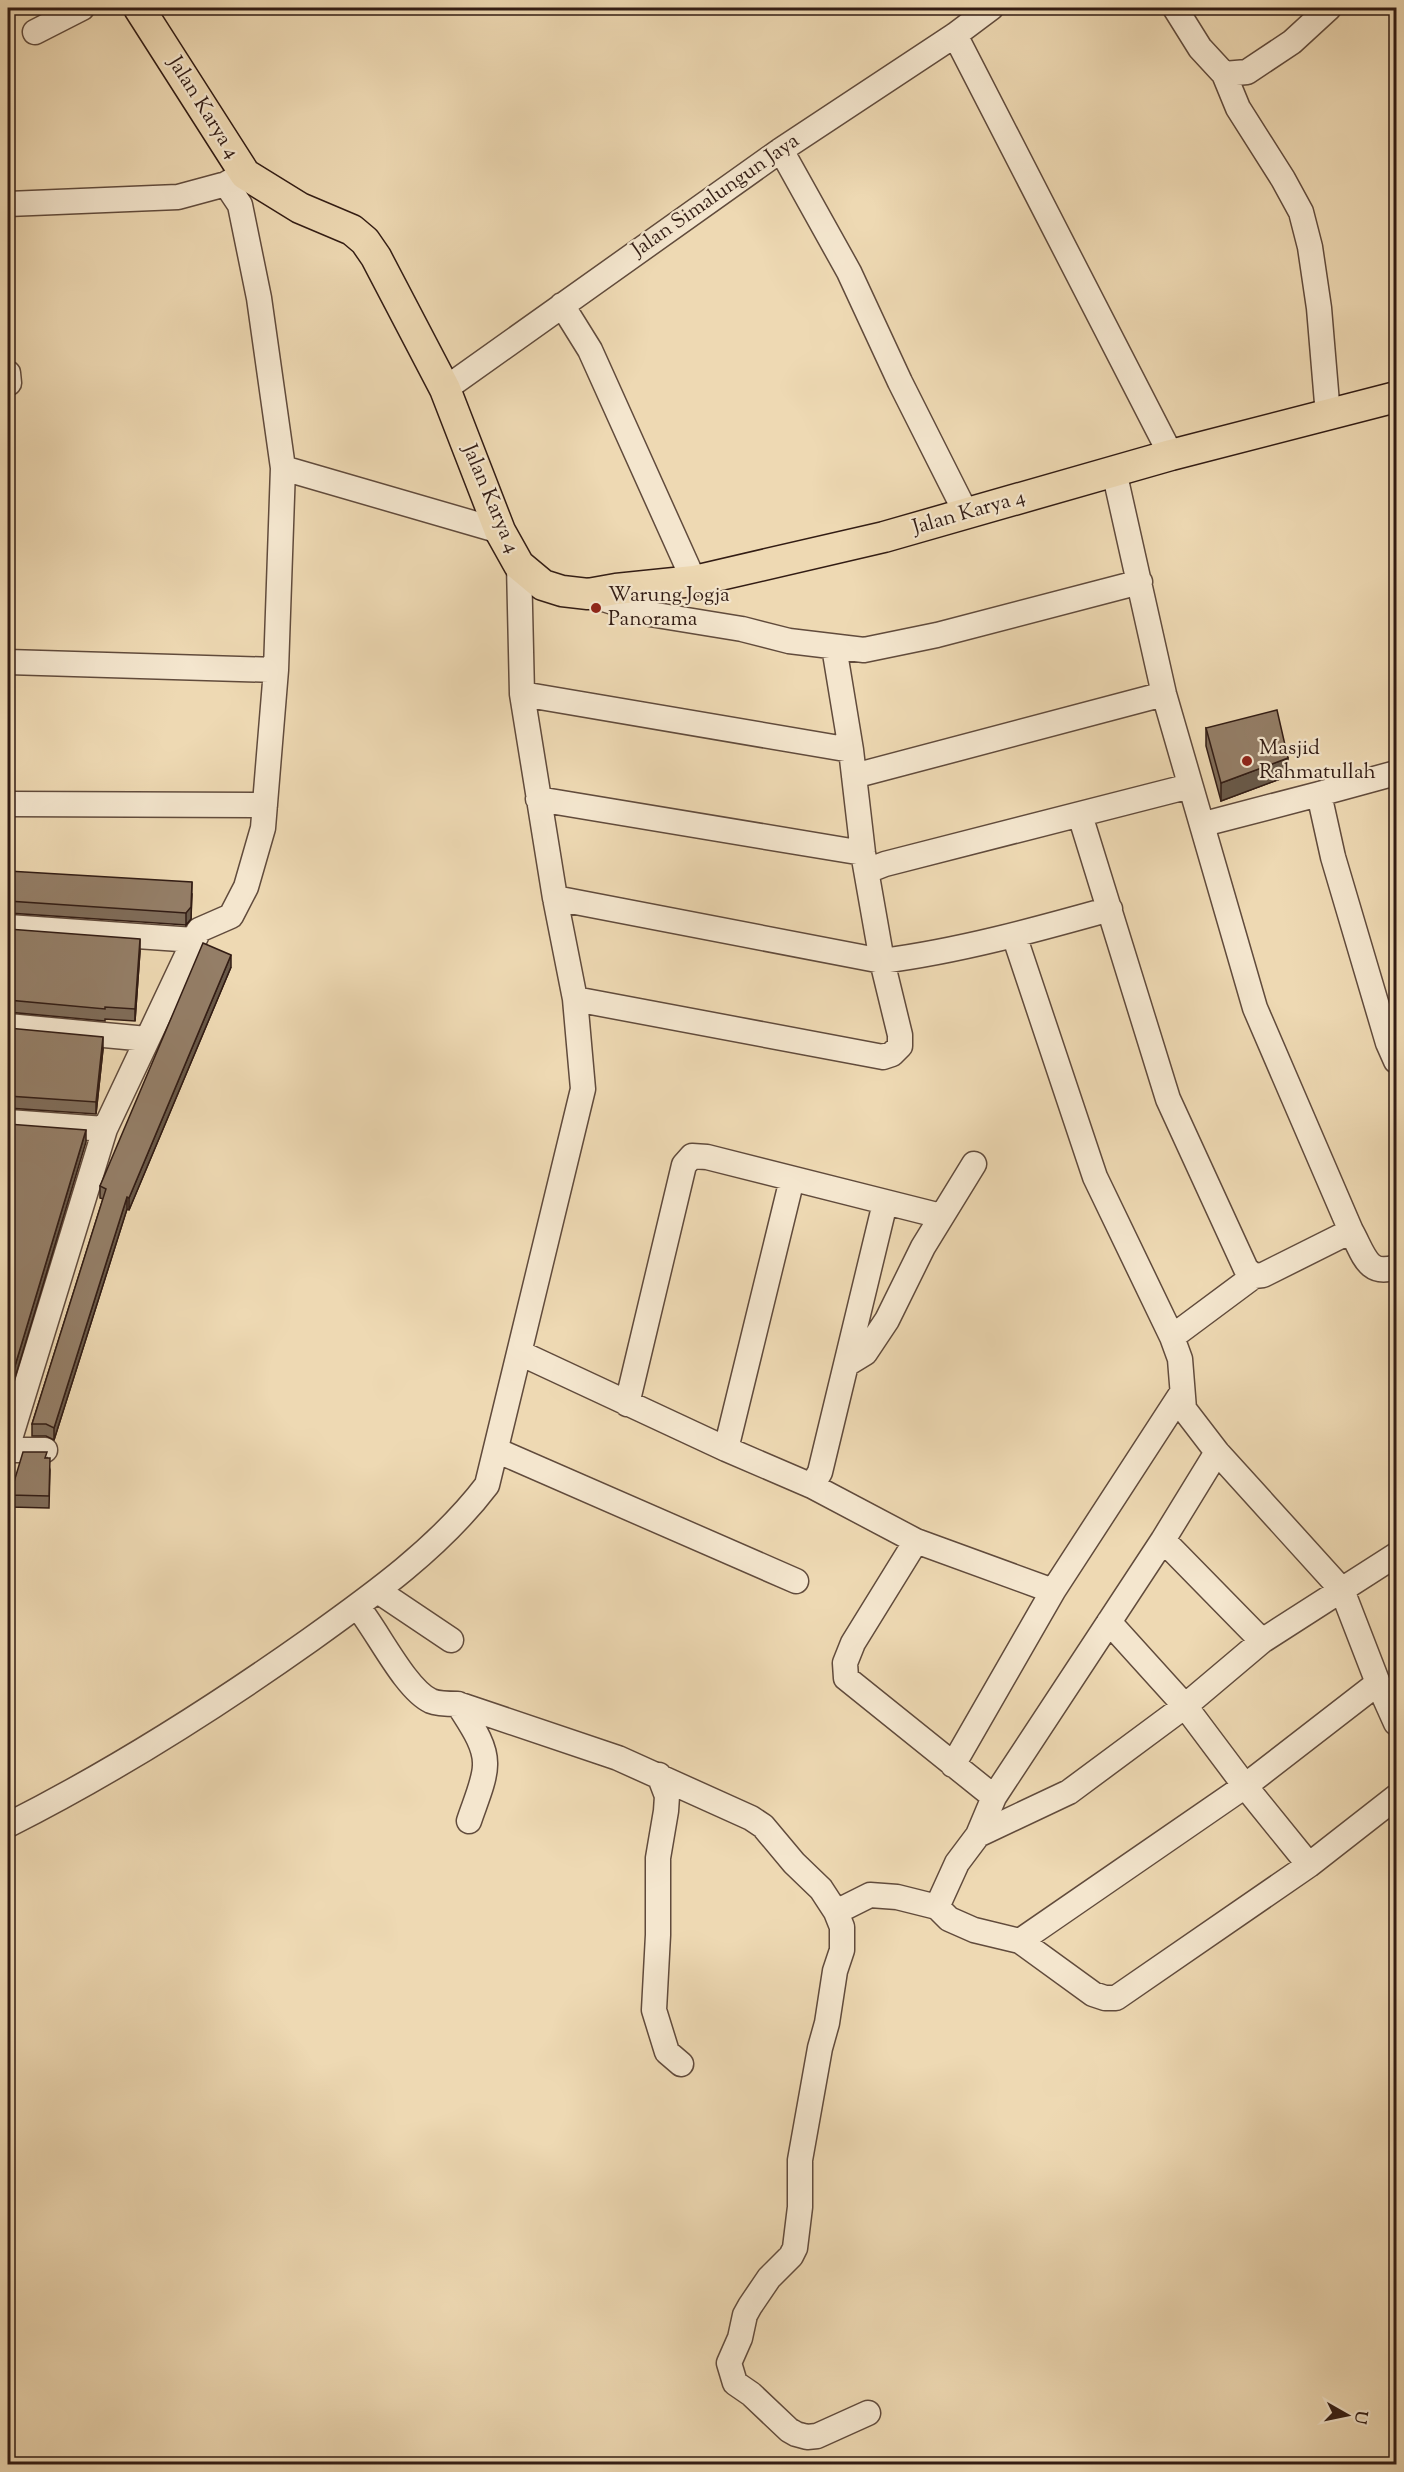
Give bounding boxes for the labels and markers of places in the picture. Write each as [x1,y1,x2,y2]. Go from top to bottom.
place label: Warung Jogja Panorama [608,581,730,635]
marker: Warung Jogja Panorama [589,601,603,615]
place label: Masjid Rahmatullah [1259,734,1376,788]
marker: Masjid Rahmatullah [1240,754,1254,768]

